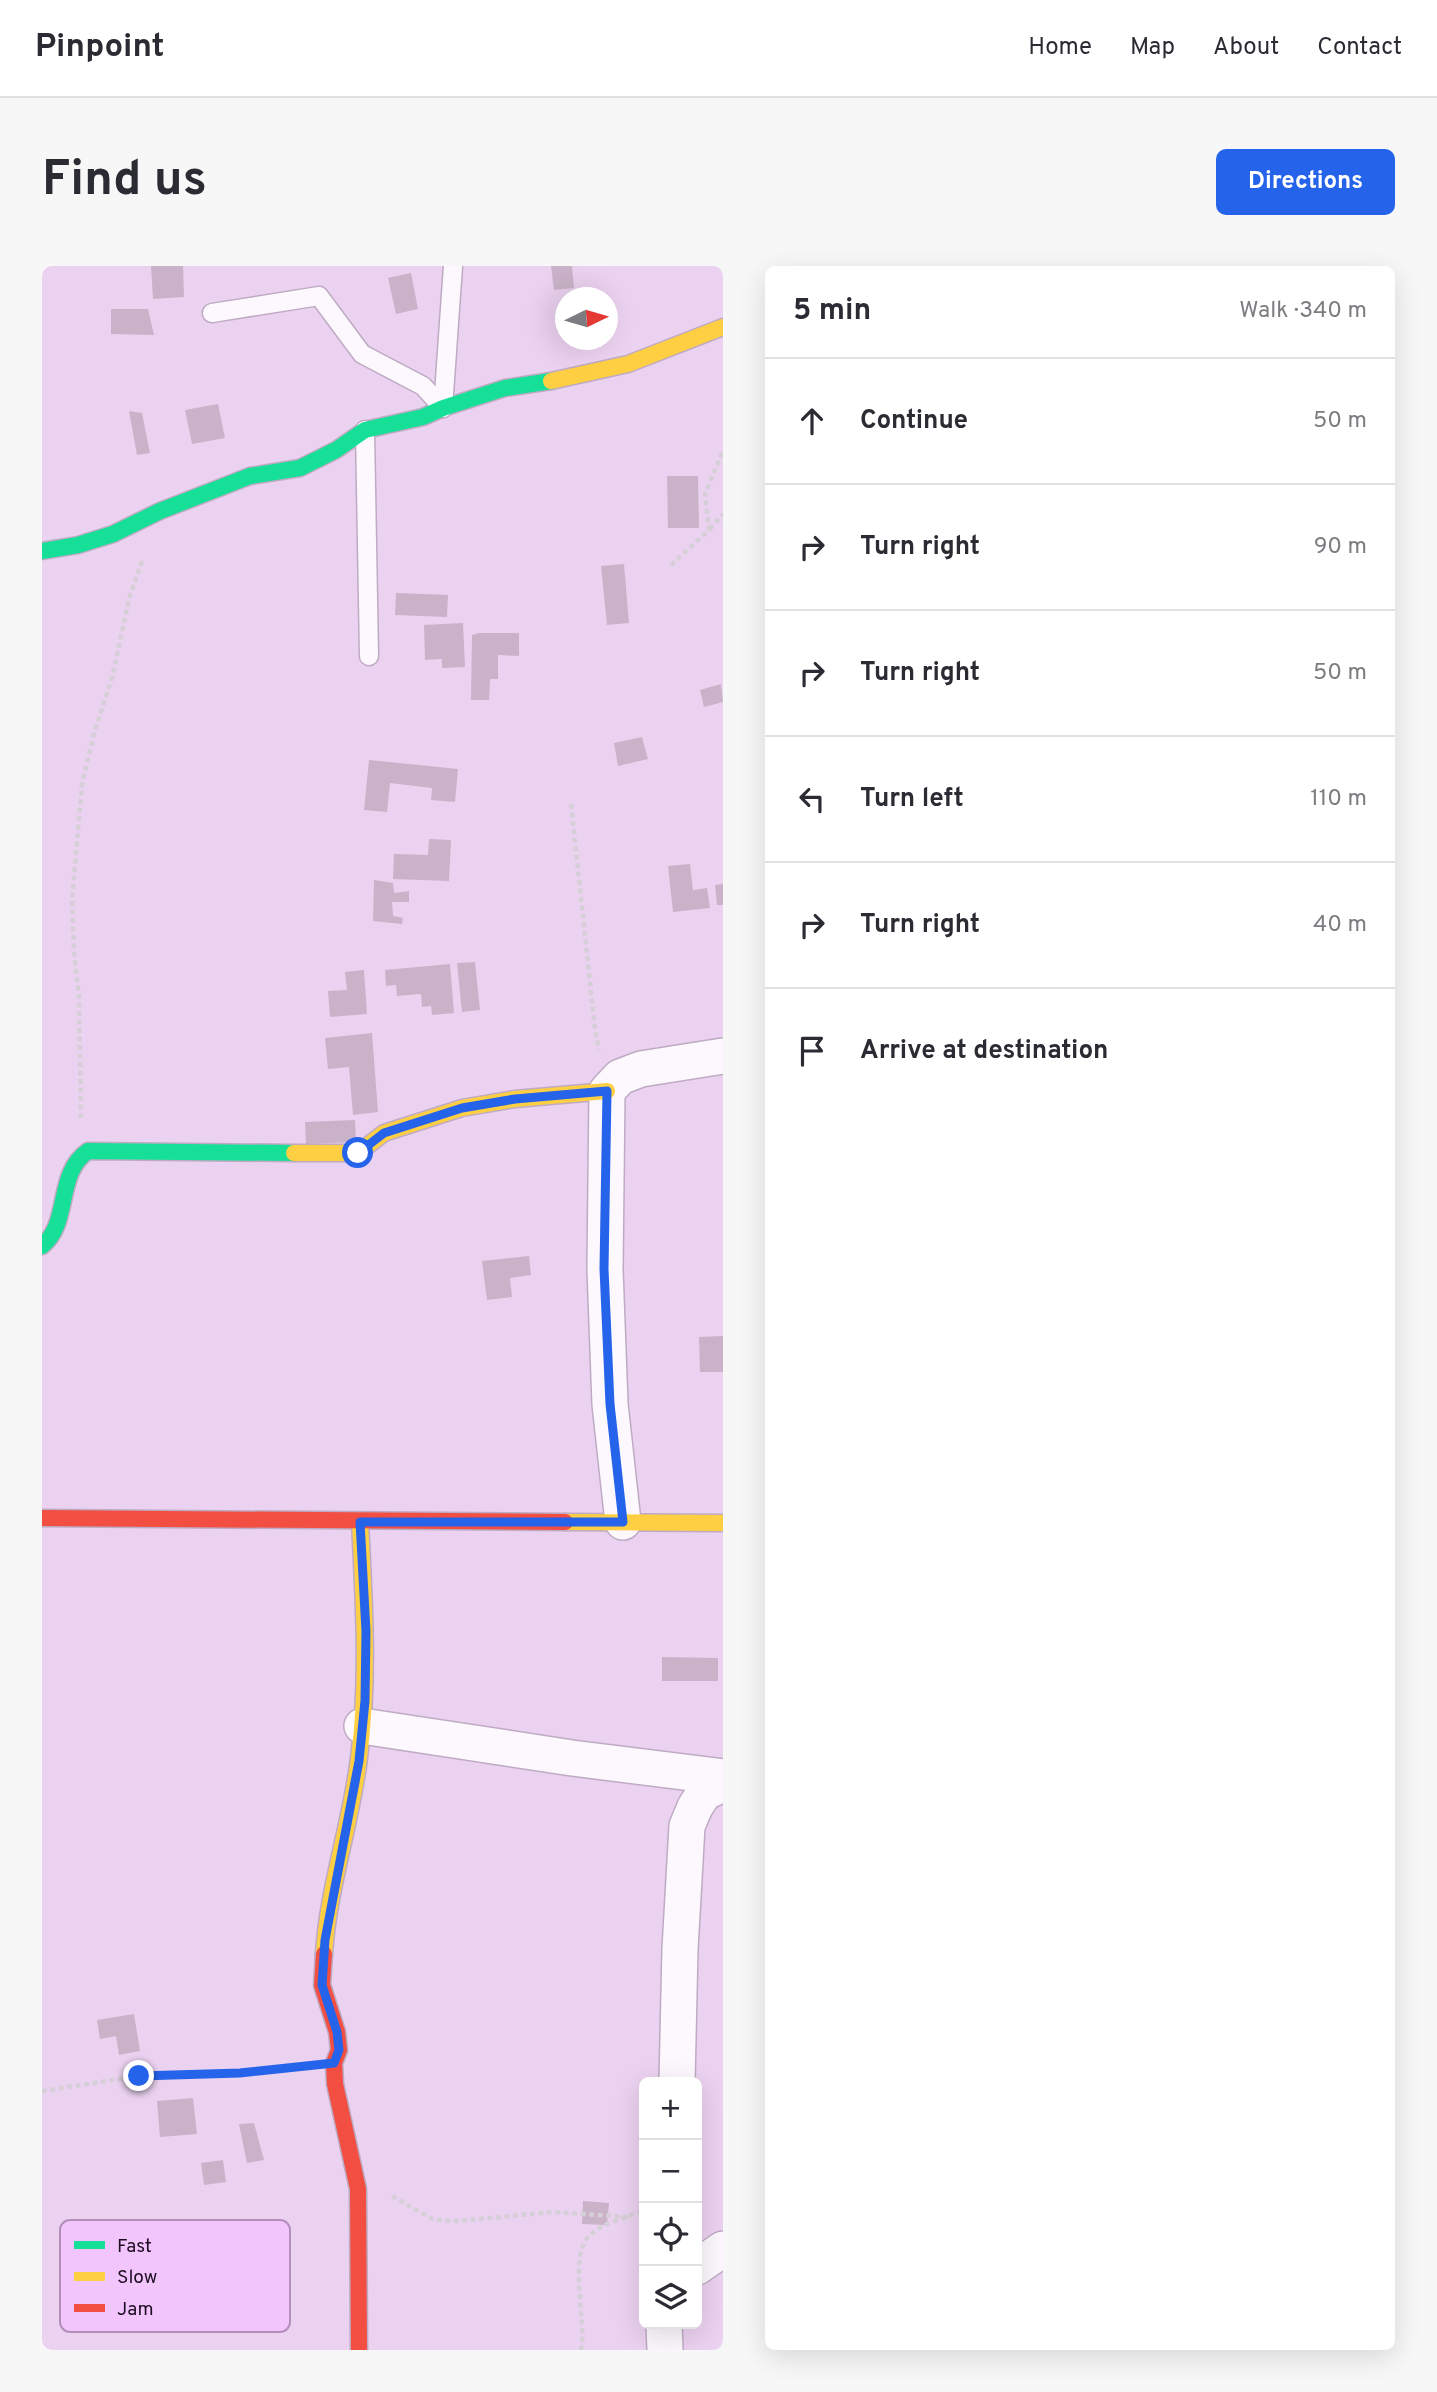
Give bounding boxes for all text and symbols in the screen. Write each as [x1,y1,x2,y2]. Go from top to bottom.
text: Pinpoint [35,27,164,69]
text: Home [1028,33,1092,63]
text: Map [1130,33,1175,63]
text: About [1213,33,1279,63]
text: Contact [1317,33,1402,63]
button: Directions [1216,149,1395,215]
text: Find us [42,151,207,213]
north arrow [555,287,618,350]
text: 5 min [793,293,871,330]
text: Walk · 340 m [1239,297,1367,326]
icon: ahead [793,402,831,440]
text: Continue [860,405,968,438]
text: 50 m [1313,407,1367,436]
icon: right [793,528,831,566]
text: Turn right [860,531,980,564]
text: 90 m [1314,533,1367,562]
icon: right [793,654,831,692]
text: Turn right [860,657,980,690]
text: 50 m [1313,659,1367,688]
icon: left [793,780,831,818]
text: Turn left [860,783,964,816]
text: 110 m [1310,785,1367,814]
icon: right [793,906,831,944]
text: Turn right [860,909,980,942]
text: 40 m [1313,911,1367,940]
icon: arrive [793,1032,831,1070]
text: Arrive at destination [860,1035,1108,1068]
route start [342,1137,373,1168]
route end [123,2060,154,2091]
map controls [639,2077,702,2329]
button: + [639,2077,702,2140]
button: − [639,2140,702,2203]
button: locate [639,2203,702,2266]
legend [60,2220,290,2332]
text: Fast [117,2235,152,2259]
text: Slow [117,2266,157,2290]
button: layers [639,2266,702,2329]
text: Jam [117,2298,154,2322]

